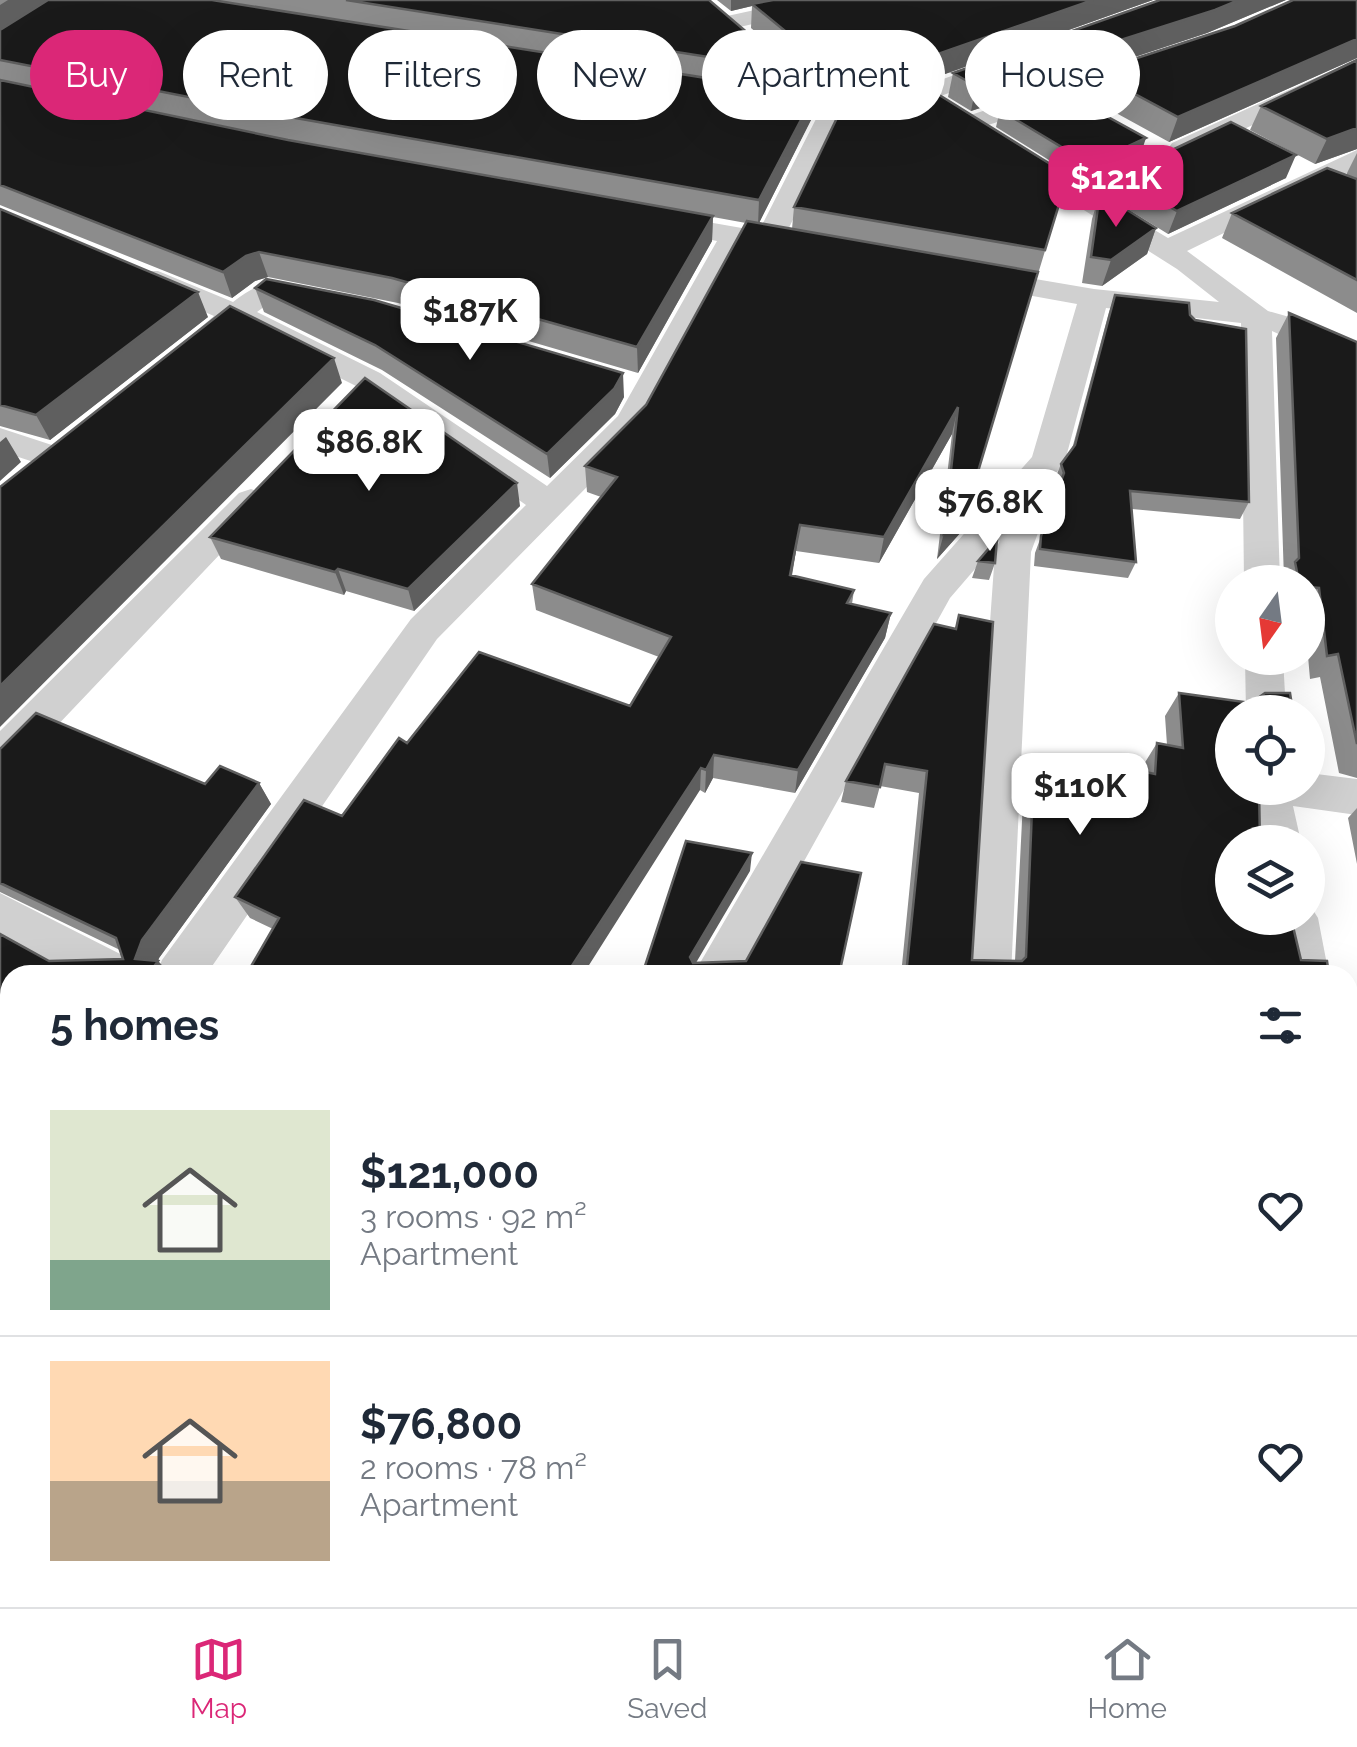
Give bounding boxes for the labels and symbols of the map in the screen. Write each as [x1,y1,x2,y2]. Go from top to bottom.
pin: $121K [1046,145,1186,230]
pin: $187K [400,278,540,363]
pin: $86.8K [288,409,450,494]
pin: $76.8K [909,469,1071,554]
north arrow [1215,565,1325,675]
pin: $110K [1010,753,1150,838]

